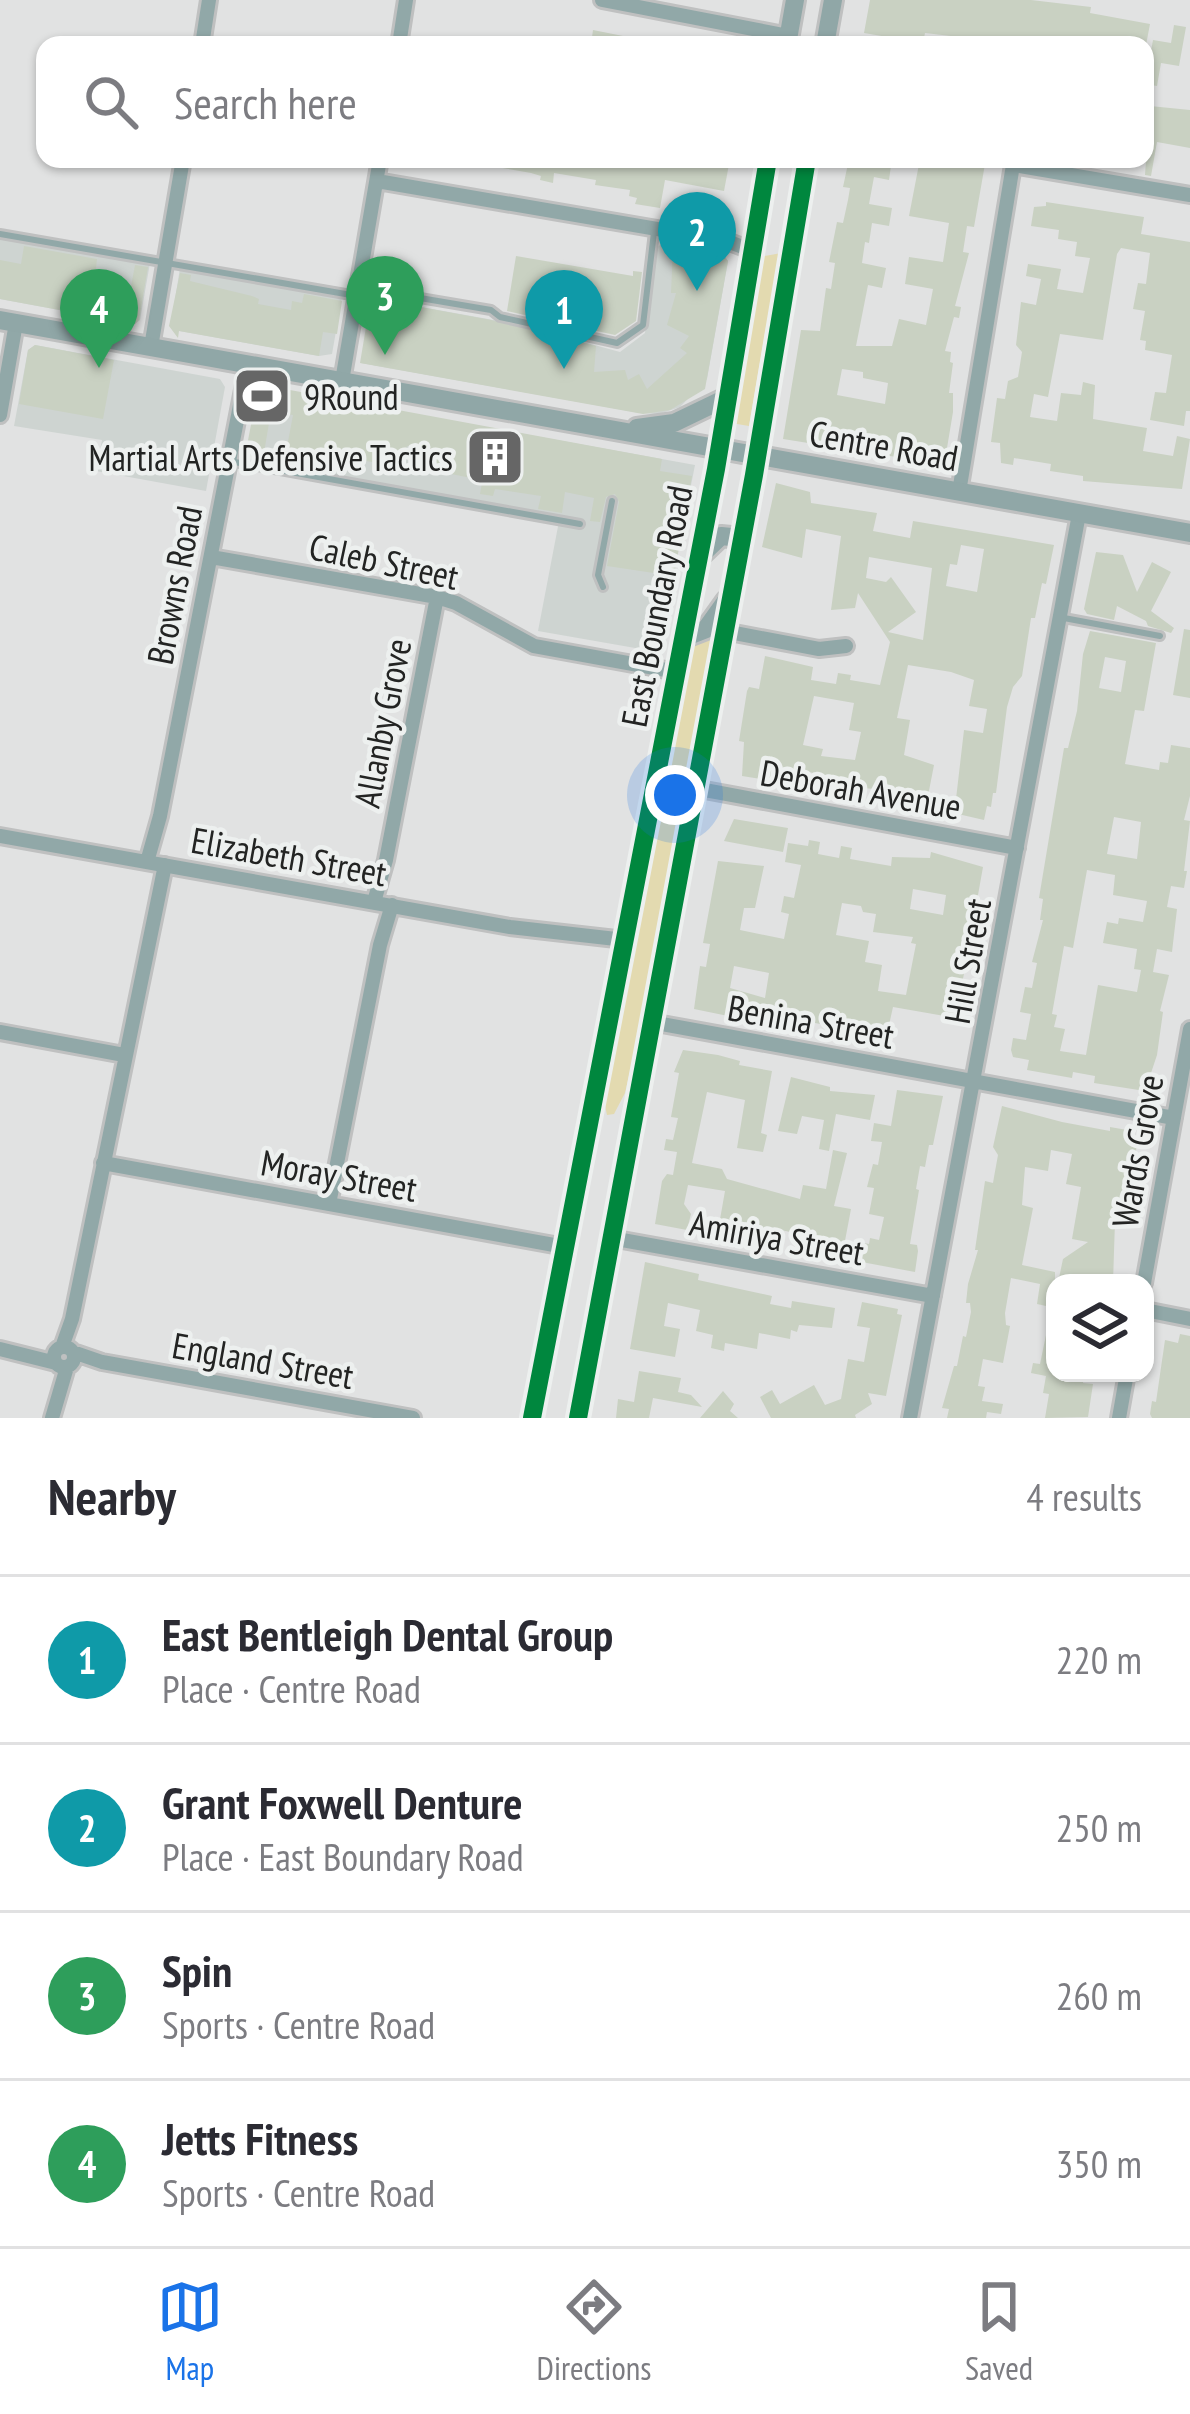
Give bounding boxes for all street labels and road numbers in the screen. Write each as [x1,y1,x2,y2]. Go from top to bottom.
street label: Centre Road [806,409,962,481]
street label: East Boundary Road [610,481,702,731]
street label: Browns Road [136,502,212,668]
street label: Caleb Street [305,522,463,600]
street label: Allanby Grove [343,635,421,811]
street label: Deborah Avenue [757,748,965,830]
street label: Elizabeth Street [188,816,390,896]
street label: Hill Street [933,895,1001,1027]
street label: Benina Street [724,983,898,1059]
street label: Wards Grove [1100,1071,1174,1231]
street label: Moray Street [257,1138,421,1212]
street label: Amiriya Street [686,1199,868,1275]
street label: England Street [169,1321,357,1399]

